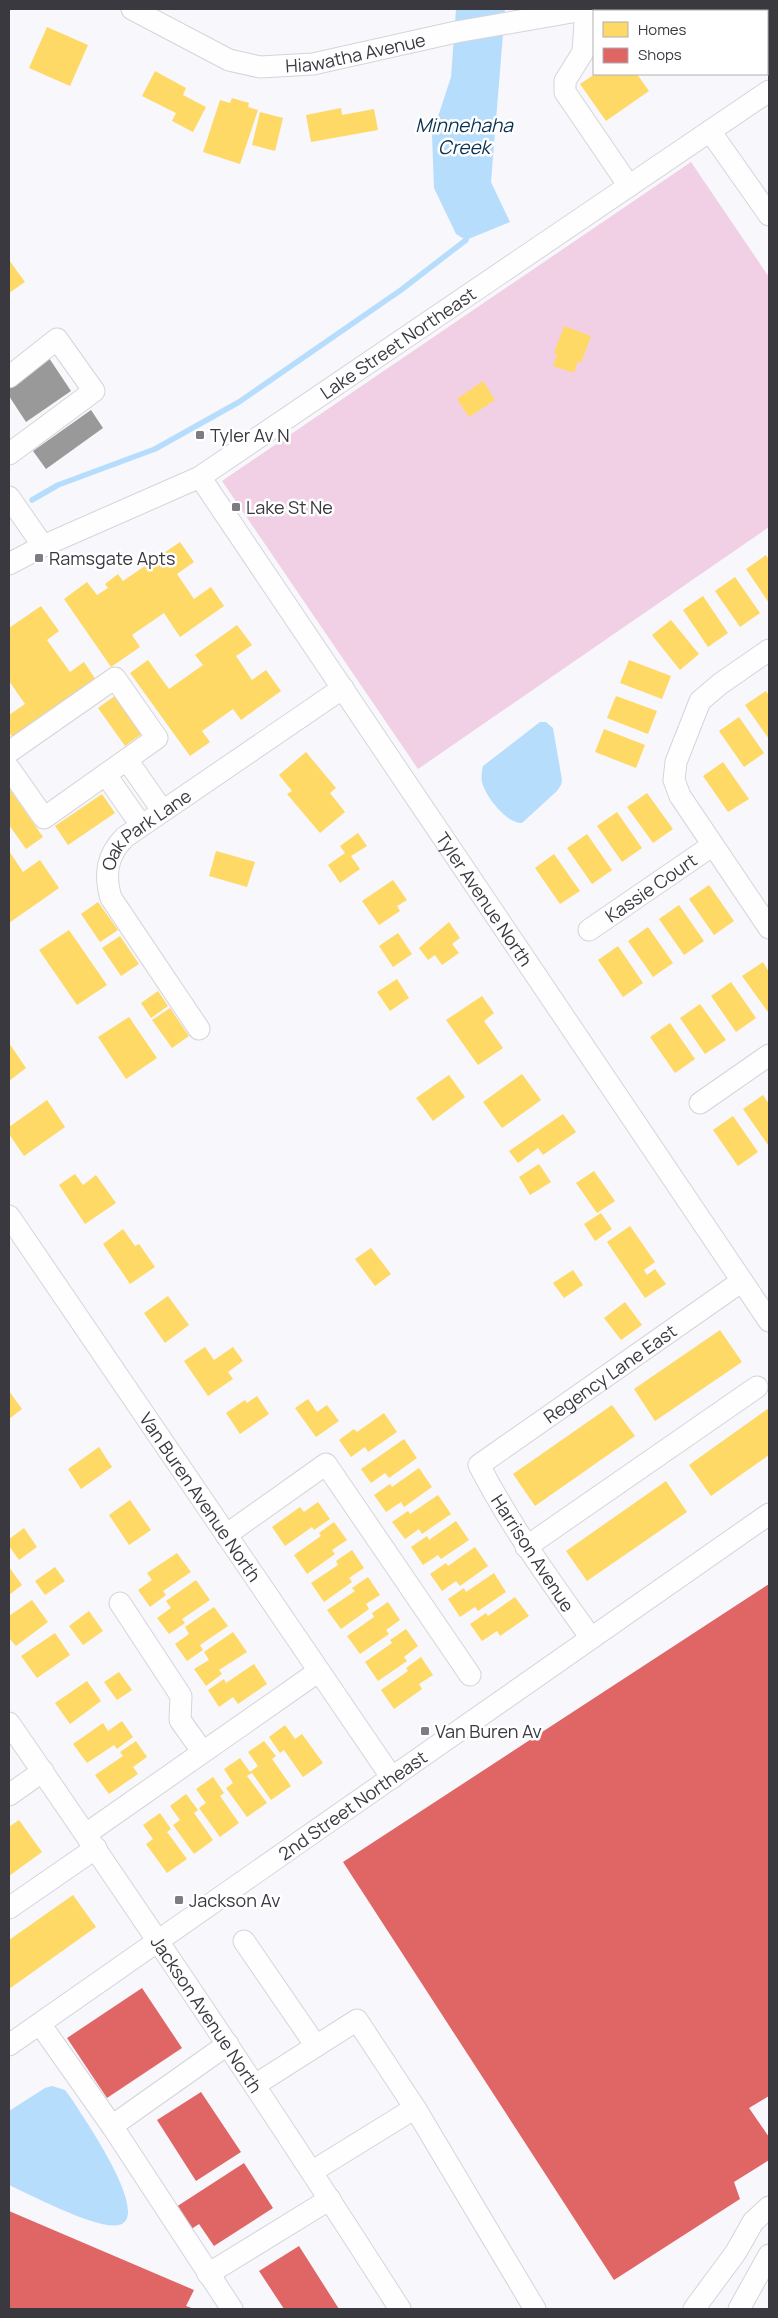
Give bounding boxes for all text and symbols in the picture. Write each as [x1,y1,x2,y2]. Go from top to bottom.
legend [593,10,768,75]
text: Homes [638,19,687,40]
street label: Hiawatha Avenue [285,27,428,78]
text: Shops [638,44,682,65]
water label: Minnehaha Creek [415,112,514,160]
street label: Lake Street Northeast [315,281,480,404]
place label: Tyler Av N [210,423,290,447]
marker: Tyler Av N [194,429,206,441]
place label: Lake St Ne [246,495,333,519]
marker: Lake St Ne [230,501,242,513]
place label: Ramsgate Apts [49,546,175,570]
marker: Ramsgate Apts [33,552,45,564]
street label: Oak Park Lane [96,783,196,873]
street label: Tyler Avenue North [431,827,538,971]
street label: Kassie Court [600,848,701,927]
street label: Regency Lane East [539,1319,681,1428]
street label: Van Buren Avenue North [134,1408,267,1586]
street label: Harrison Avenue [486,1490,580,1616]
place label: Van Buren Av [435,1719,542,1743]
marker: Van Buren Av [419,1725,431,1737]
street label: 2nd Street Northeast [273,1745,432,1865]
place label: Jackson Av [189,1888,280,1912]
marker: Jackson Av [173,1894,185,1906]
street label: Jackson Avenue North [146,1931,268,2097]

